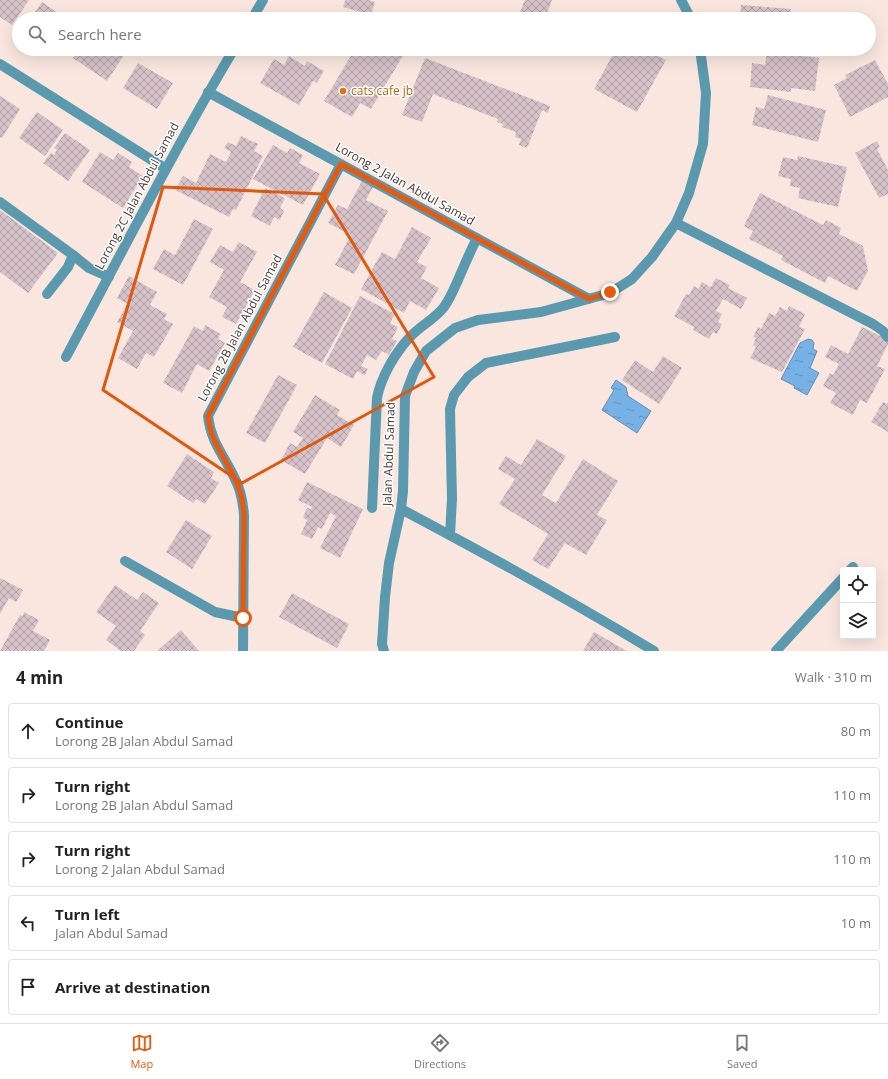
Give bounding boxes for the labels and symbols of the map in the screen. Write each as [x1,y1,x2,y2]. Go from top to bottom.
place label: cats cafe jb [351,82,413,99]
marker: cats cafe jb [338,86,348,96]
street label: Lorong 2C Jalan Abdul Samad [90,119,183,272]
street label: Lorong 2 Jalan Abdul Samad [333,138,478,229]
street label: Lorong 2B Jalan Abdul Samad [193,251,286,404]
route end [601,283,619,301]
street label: Jalan Abdul Samad [378,402,399,507]
route start [234,609,252,627]

